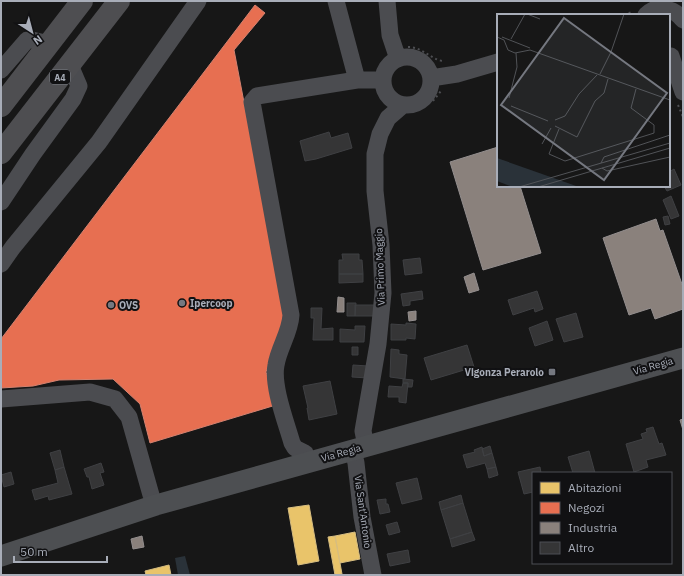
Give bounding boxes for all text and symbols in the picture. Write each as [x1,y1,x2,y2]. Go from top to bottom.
north arrow [12,12,52,52]
inset map [497,14,670,187]
text: N [31,32,45,48]
road number: A4 [50,70,70,84]
street label: Via Primo Maggio [372,228,388,306]
place label: Ipercoop [190,297,233,310]
marker: Ipercoop [177,298,187,308]
place label: OVS [119,299,138,312]
marker: OVS [106,300,116,310]
street label: Via Regia [631,354,675,378]
place label: Vigonza Perarolo [464,366,544,379]
marker: Vigonza Perarolo [547,367,557,377]
street label: Via Regia [319,441,363,465]
legend [532,472,672,564]
street label: Via Sant'Antonio [351,475,375,550]
text: Abitazioni [568,480,621,495]
text: Negozi [568,500,605,515]
text: Industria [568,520,618,535]
scale bar [14,538,107,564]
text: Altro [568,540,594,555]
text: 50 m [20,544,48,559]

